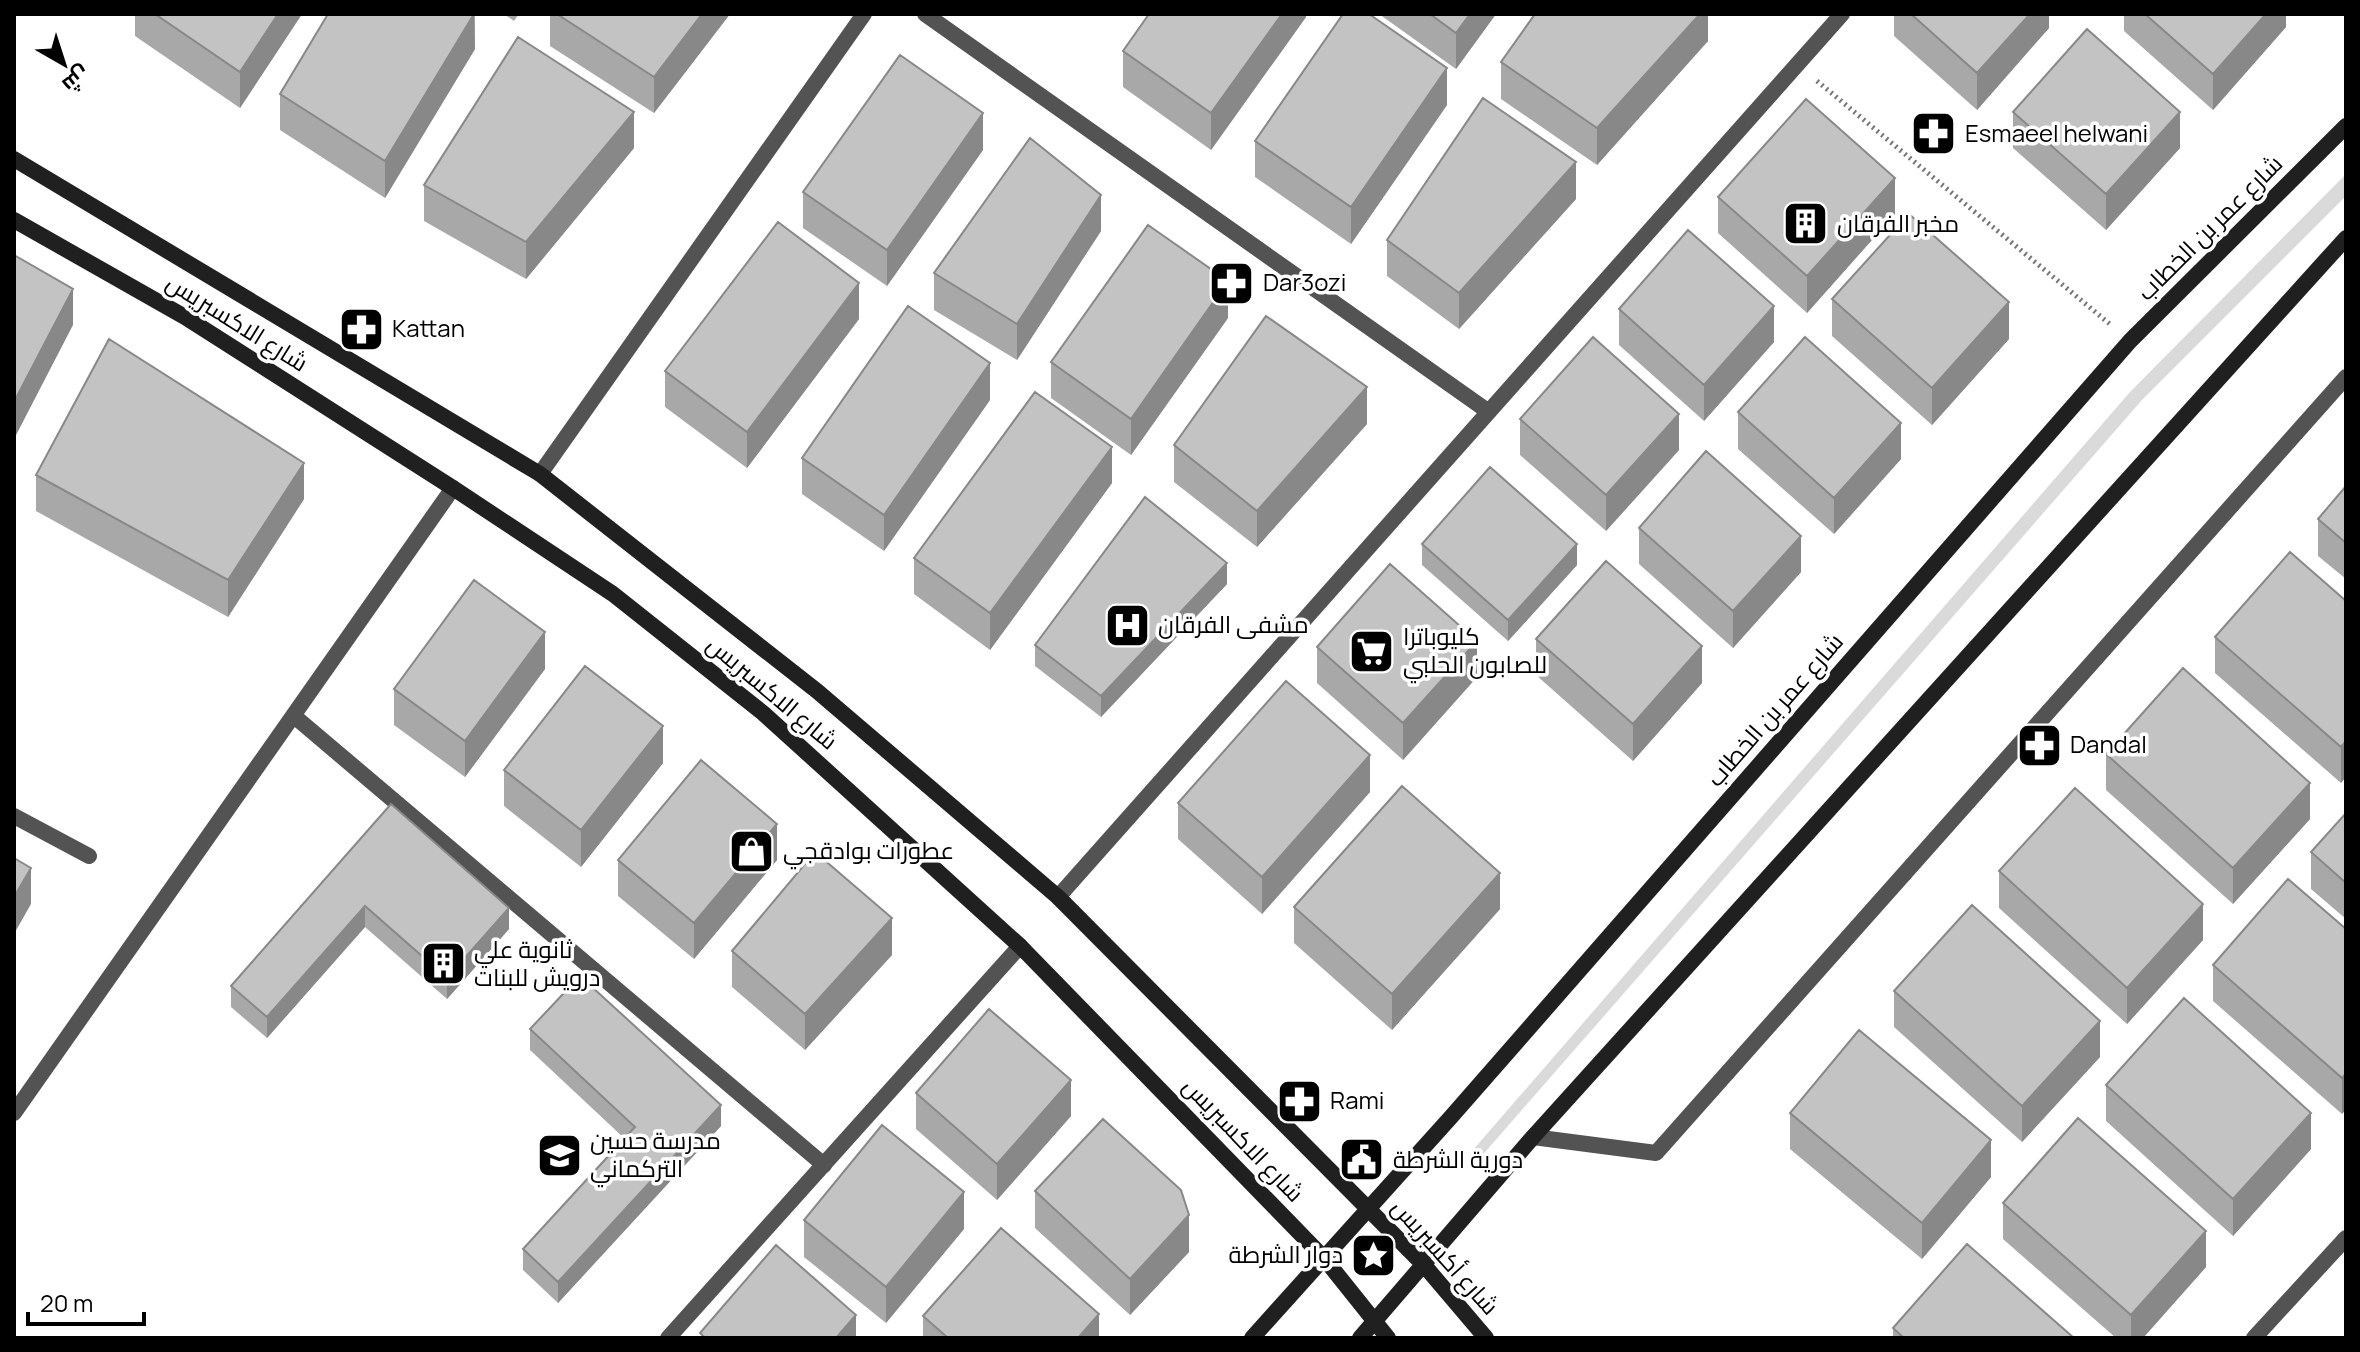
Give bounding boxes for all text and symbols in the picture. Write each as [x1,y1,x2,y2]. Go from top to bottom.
north arrow [24,24,104,104]
text: ش [56,59,97,100]
pharmacy icon: Esmaeel helwani [1910,110,1958,158]
place label: Esmaeel helwani [1965,116,2148,149]
street label: شارع عمر بن الخطاب [2129,147,2290,308]
building icon: مخبر الفرقان [1782,200,1830,248]
place label: مخبر الفرقان [1837,206,1959,239]
pharmacy icon: Dar3ozi [1208,259,1256,307]
street label: شارع الاكسبريس [160,265,315,379]
place label: Dar3ozi [1263,265,1346,298]
pharmacy icon: Kattan [337,305,385,353]
place label: Kattan [392,311,465,344]
hospital icon: مشفى الفرقان [1103,601,1151,649]
place label: مشفى الفرقان [1158,607,1309,640]
place label: كليوباترا للصابون الحلبي [1403,619,1547,684]
street label: شارع عمر بن الخطاب [1698,625,1850,793]
street label: شارع الاكسبريس [700,627,845,757]
supermarket icon: كليوباترا للصابون الحلبي [1348,627,1396,675]
pharmacy icon: Dandal [2015,721,2063,769]
place label: Dandal [2070,727,2147,760]
shop icon: عطورات بوادقجي [728,827,776,875]
place label: عطورات بوادقجي [783,833,954,870]
place label: ثانوية علي درويش للبنات [474,932,600,993]
building icon: ثانوية علي درويش للبنات [419,940,467,988]
street label: شارع الاكسبريس [1175,1069,1312,1209]
pharmacy icon: Rami [1275,1077,1323,1125]
place label: Rami [1330,1083,1384,1116]
place label: مدرسة حسين التركماني [590,1123,721,1188]
school or university icon: مدرسة حسين التركماني [535,1131,583,1179]
public building icon: دورية الشرطة [1338,1136,1386,1184]
place label: دورية الشرطة [1393,1142,1523,1175]
street label: شارع أكسبريس [1384,1191,1507,1322]
place icon: دوار الشرطة [1350,1231,1398,1279]
place label: دوار الشرطة [1229,1237,1343,1270]
scale bar [28,1276,144,1326]
text: 20 m [40,1286,93,1319]

